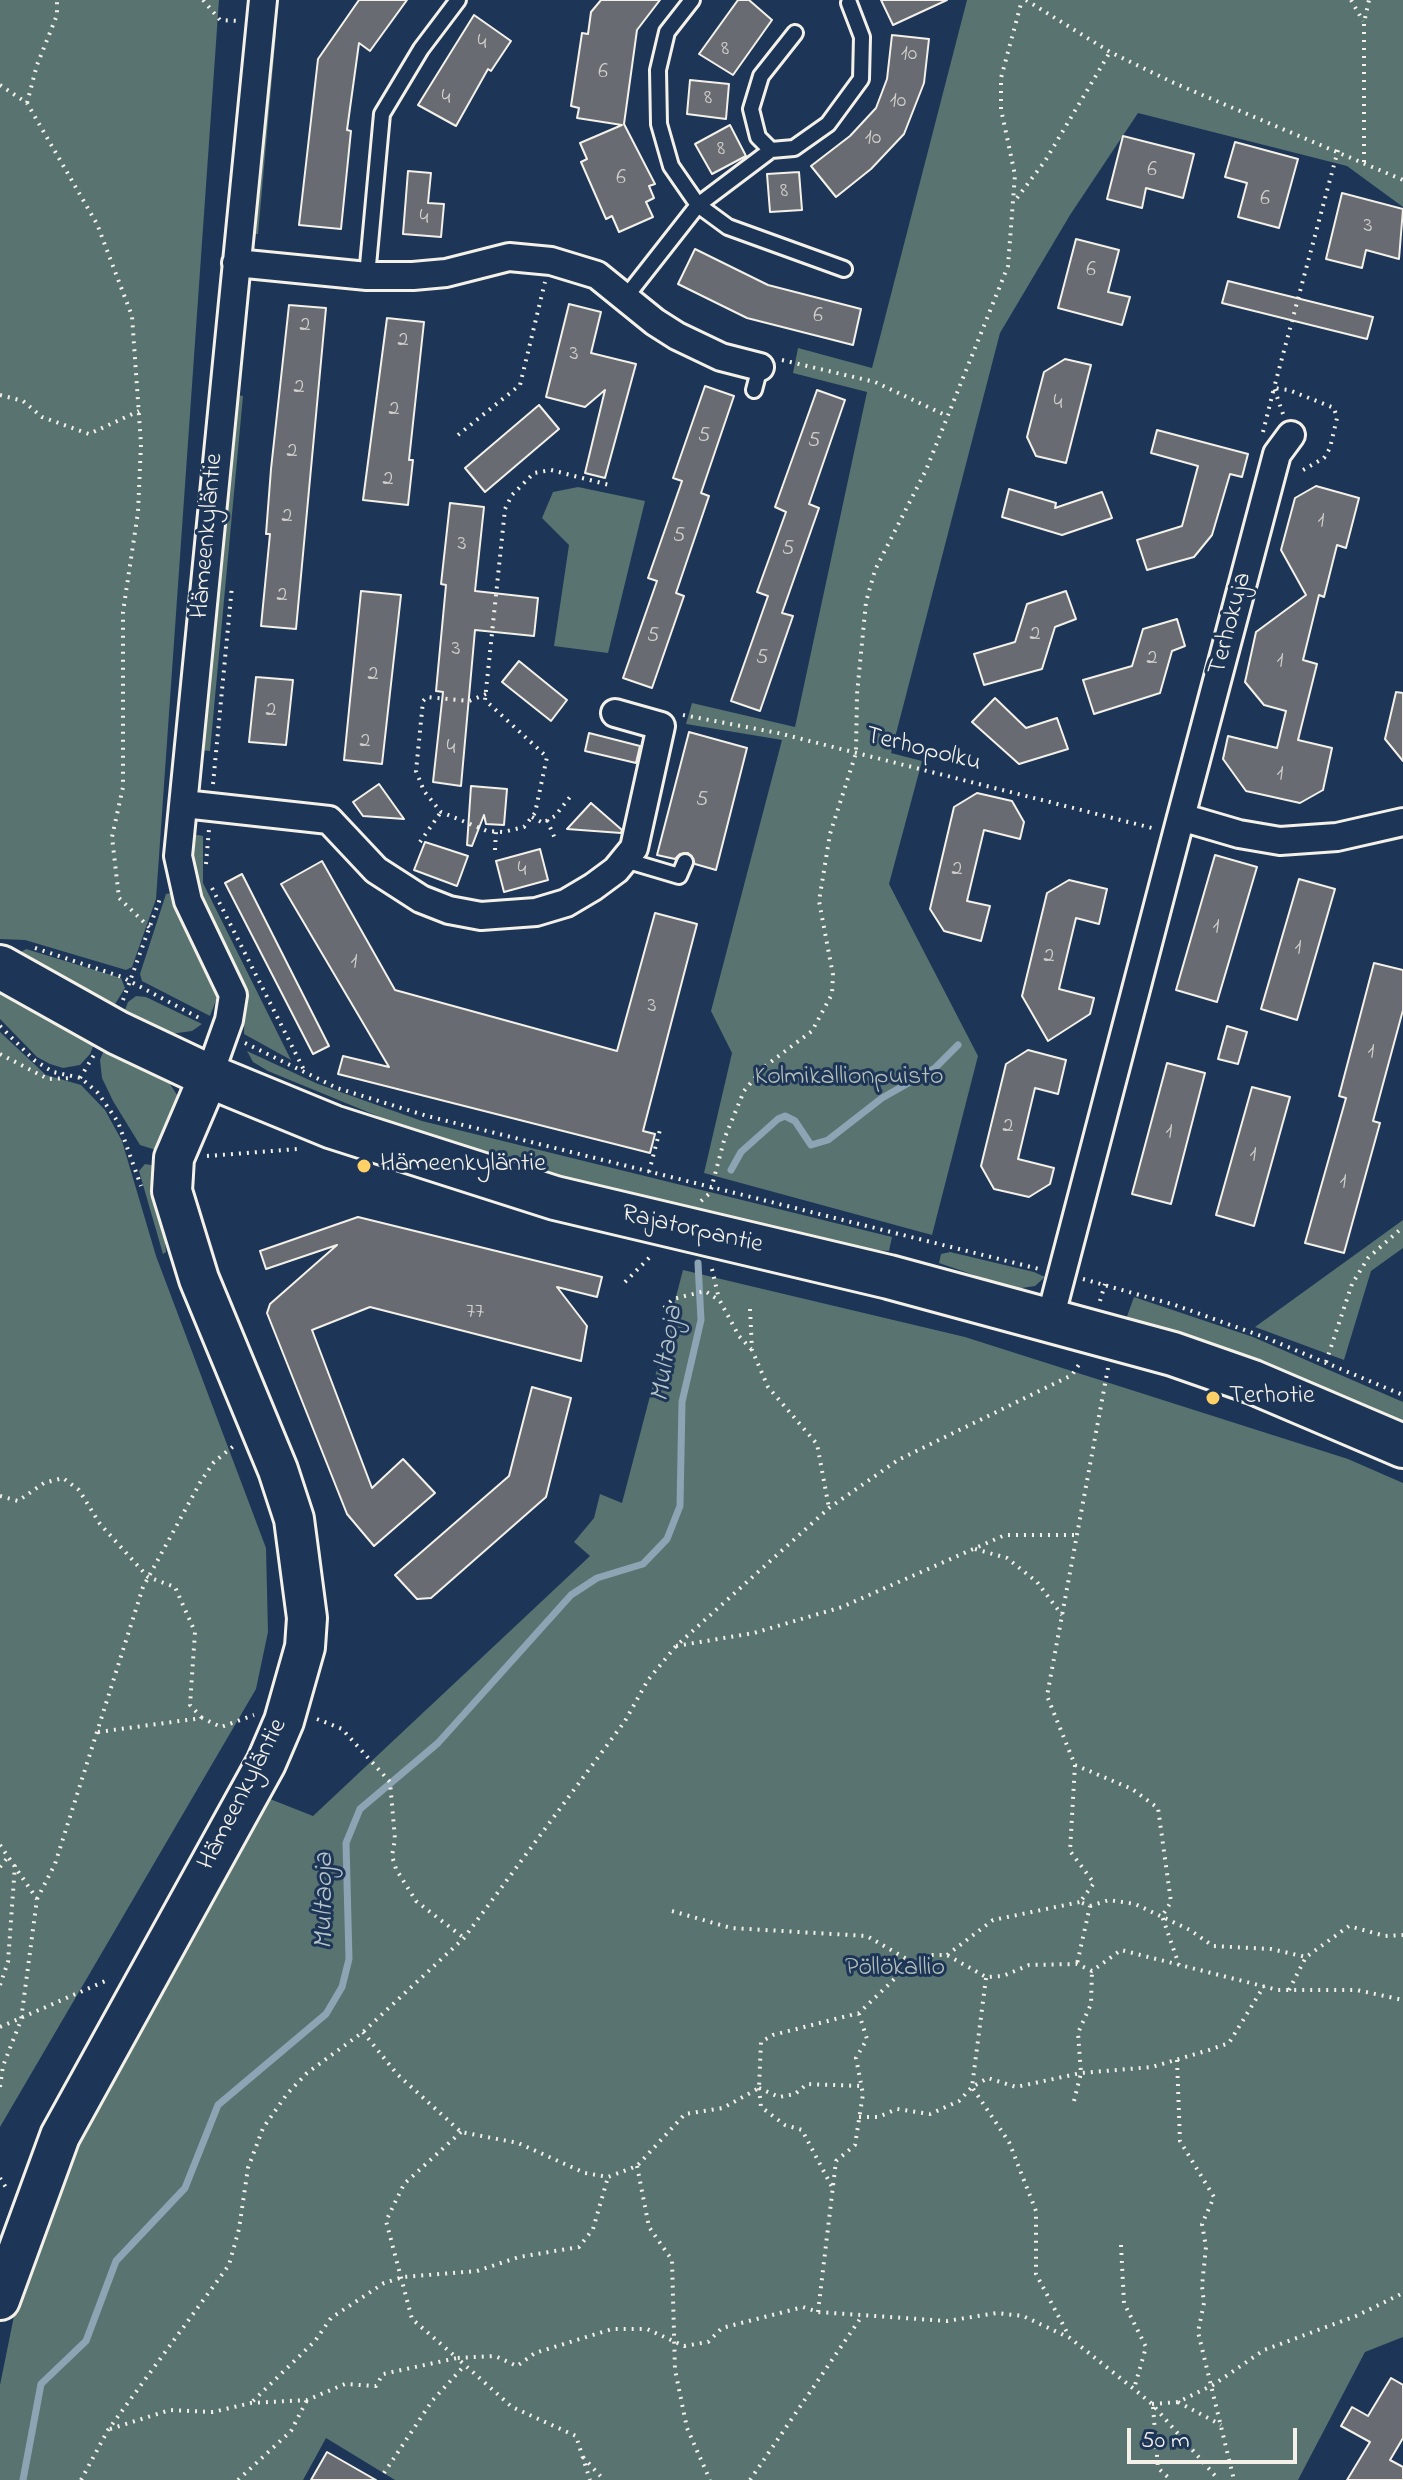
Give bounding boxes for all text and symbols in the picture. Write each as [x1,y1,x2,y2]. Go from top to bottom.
house number: 4 [477,31,487,57]
house number: 8 [721,37,729,63]
house number: 10 [901,42,917,68]
house number: 6 [598,60,608,86]
house number: 4 [441,86,451,112]
house number: 8 [704,86,712,112]
house number: 10 [890,89,906,115]
house number: 10 [865,126,881,152]
house number: 8 [717,137,725,163]
house number: 6 [1147,158,1157,184]
house number: 6 [616,166,626,192]
house number: 8 [780,179,788,205]
house number: 6 [1260,187,1270,213]
house number: 4 [419,206,429,232]
house number: 3 [1363,214,1373,240]
house number: 6 [1086,258,1096,284]
house number: 6 [813,304,823,330]
house number: 2 [300,313,310,339]
house number: 2 [398,328,408,354]
house number: 3 [569,342,579,368]
house number: 2 [294,375,304,401]
house number: 4 [1053,391,1063,417]
house number: 2 [389,397,399,423]
house number: 5 [698,424,710,450]
house number: 5 [808,429,820,455]
house number: 2 [287,439,297,465]
street label: Hämeenkyläntie [186,452,232,620]
house number: 2 [383,467,393,493]
house number: 2 [282,504,292,530]
house number: 1 [1318,509,1324,535]
house number: 5 [673,524,685,550]
house number: 3 [457,532,467,558]
house number: 5 [782,537,794,563]
street label: Terhokuja [1203,569,1261,679]
house number: 2 [277,583,287,609]
house number: 2 [1030,622,1040,648]
house number: 5 [647,624,659,650]
house number: 3 [451,637,461,663]
house number: 5 [756,646,768,672]
house number: 2 [1147,646,1157,672]
house number: 1 [1277,649,1283,675]
house number: 2 [368,662,378,688]
house number: 2 [266,698,276,724]
street label: Terhopolku [862,722,984,780]
house number: 2 [360,729,370,755]
house number: 4 [446,736,456,762]
house number: 1 [1277,762,1283,788]
house number: 5 [696,788,708,814]
house number: 2 [952,857,962,883]
house number: 4 [517,858,527,884]
house number: 1 [1213,915,1219,941]
house number: 1 [1295,936,1301,962]
house number: 2 [1044,944,1054,970]
house number: 1 [351,950,357,976]
house number: 3 [647,994,657,1020]
house number: 1 [1368,1040,1374,1066]
park label: Kolmikallionpuisto [755,1063,943,1095]
house number: 2 [1003,1114,1013,1140]
house number: 1 [1166,1120,1172,1146]
house number: 1 [1250,1143,1256,1169]
place label: Hämeenkyläntie [380,1150,546,1182]
marker: Hämeenkyläntie [355,1157,373,1175]
house number: 1 [1340,1170,1346,1196]
street label: Rajatorpantie [618,1200,766,1262]
house number: 77 [466,1300,484,1326]
water label: Multaoja [646,1304,692,1404]
place label: Terhotie [1229,1382,1315,1414]
marker: Terhotie [1204,1389,1222,1407]
street label: Hämeenkyläntie [192,1714,296,1876]
water label: Multaoja [309,1853,343,1949]
park label: Pöllökallio [845,1954,945,1986]
scale bar [1131,2412,1301,2462]
text: 50 m [1141,2424,1190,2459]

